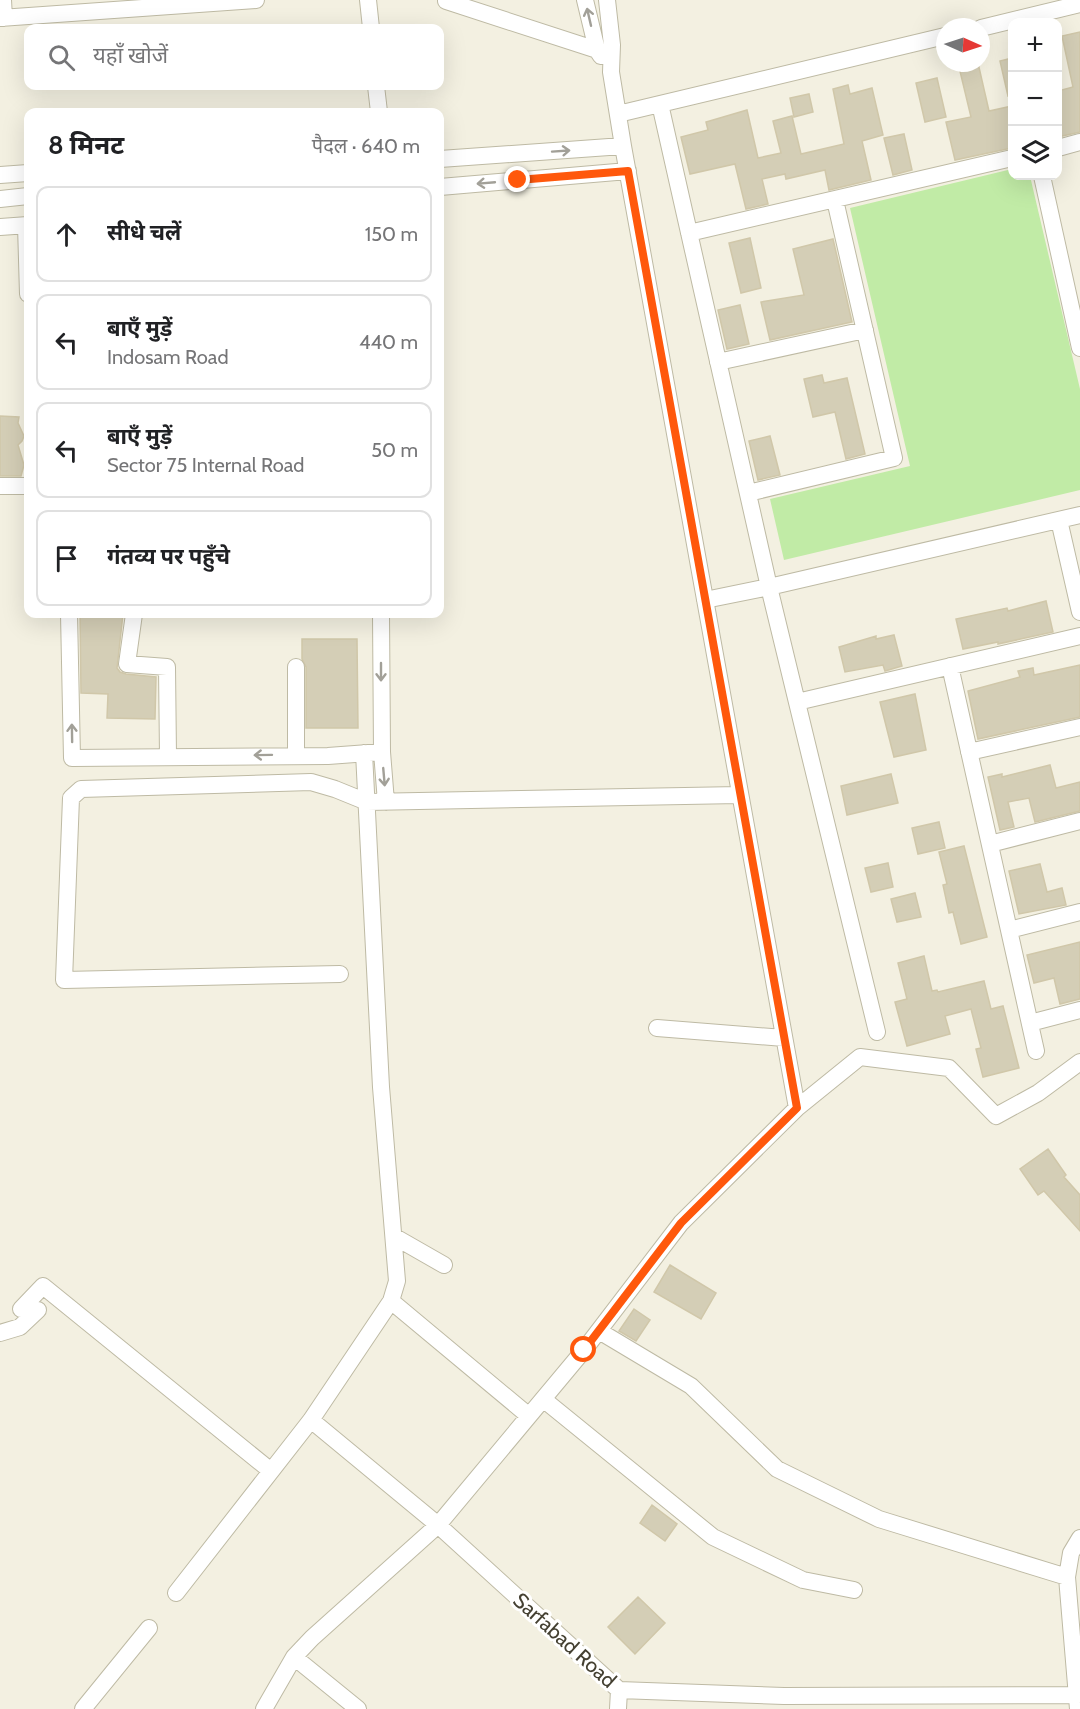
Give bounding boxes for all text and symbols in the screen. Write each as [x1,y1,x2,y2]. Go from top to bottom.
one-way arrow [583,8,595,27]
north arrow [936,18,990,72]
map controls [1008,18,1062,180]
button: + [1008,18,1062,72]
search box [24,24,444,90]
icon: search [45,41,78,74]
text: यहाँ खोजें [93,42,168,69]
button: − [1008,72,1062,126]
button: layers [1008,126,1062,180]
text: 8 मिनट [48,129,124,161]
text: पैदल · 640 m [312,134,420,158]
one-way arrow [550,145,570,156]
route end [504,166,530,192]
one-way arrow [476,178,496,189]
icon: ahead [50,218,83,251]
text: सीधे चलें [107,219,181,246]
text: 150 m [365,222,418,246]
text: बाएँ मुड़ें [107,315,172,342]
icon: left [50,326,83,359]
text: 440 m [359,330,418,354]
text: Indosam Road [107,345,229,369]
text: बाएँ मुड़ें [107,423,172,450]
icon: left [50,434,83,467]
text: 50 m [371,438,418,462]
text: Sector 75 Internal Road [107,453,304,477]
icon: arrive [50,542,83,575]
text: गंतव्य पर पहुँचे [107,543,230,570]
one-way arrow [375,661,387,681]
one-way arrow [66,723,77,743]
one-way arrow [254,749,274,761]
one-way arrow [378,766,389,786]
route start [570,1336,596,1362]
street label: Sarfabad Road [508,1587,622,1693]

